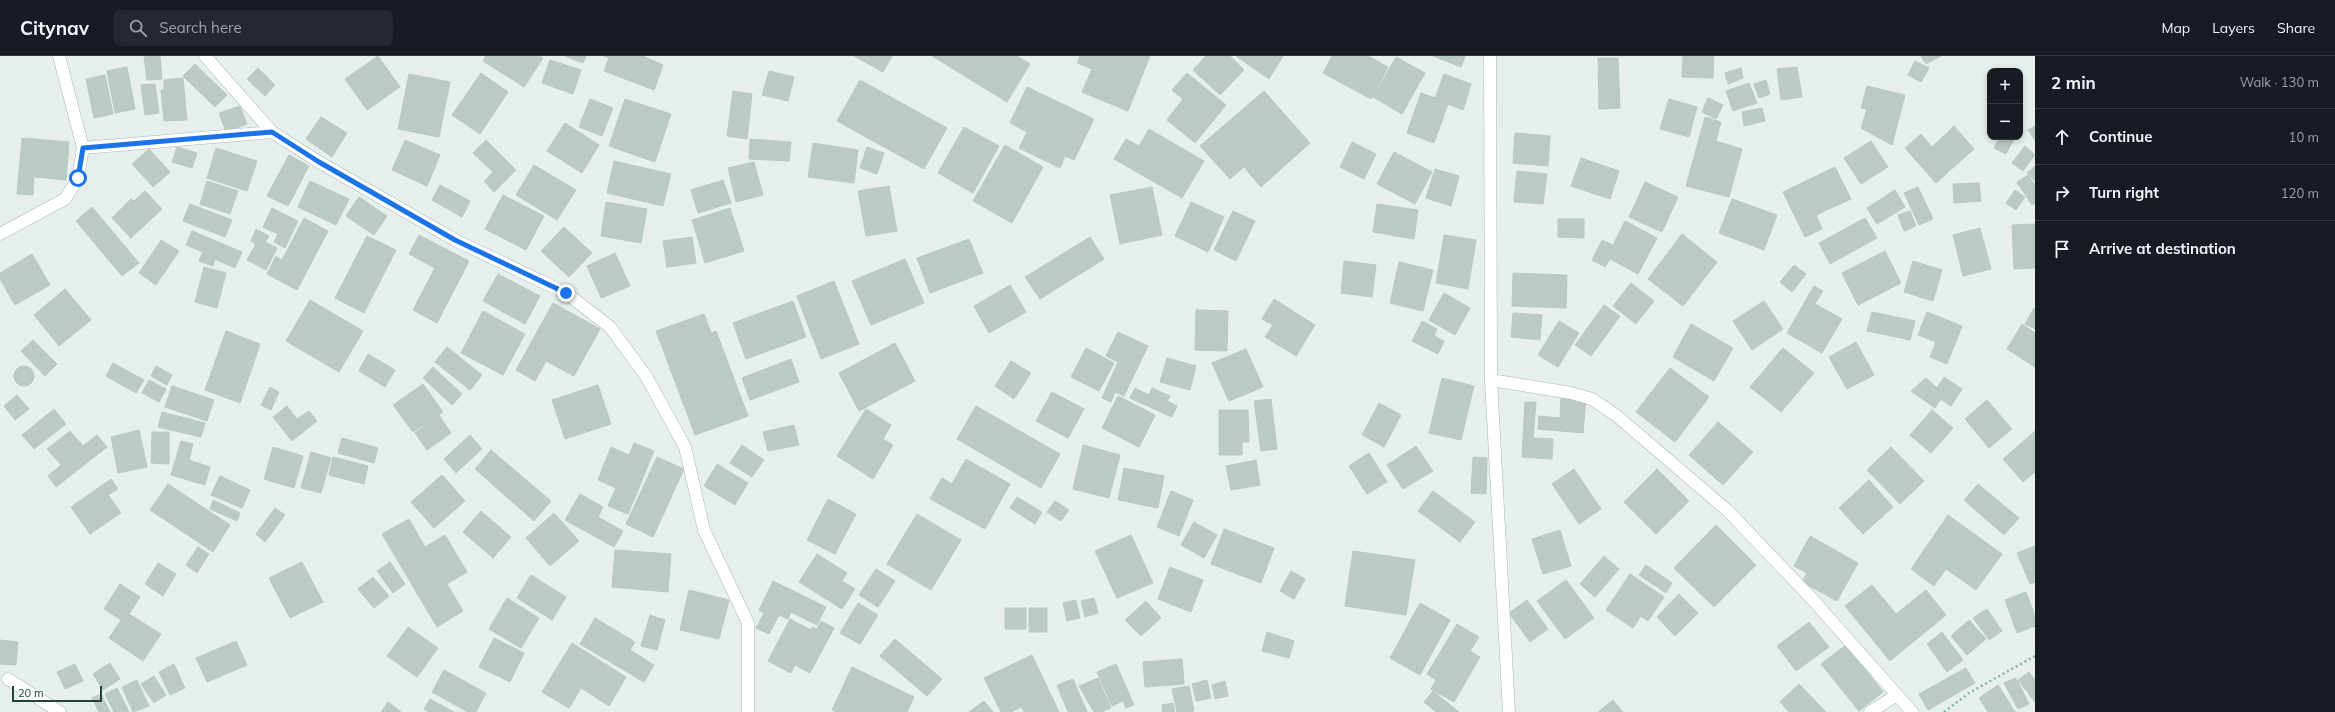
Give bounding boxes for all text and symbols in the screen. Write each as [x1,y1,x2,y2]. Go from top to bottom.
search box [113,10,393,46]
text: Citynav [20,16,89,40]
icon: search [127,17,149,39]
text: Search here [159,18,242,37]
text: Map [2161,19,2190,37]
text: Layers [2212,19,2255,37]
text: Share [2277,19,2315,37]
map controls [1987,68,2023,140]
button: + [1987,68,2023,104]
text: 2 min [2051,72,2096,93]
text: Walk · 130 m [2240,74,2319,90]
button: − [1987,104,2023,140]
icon: ahead [2051,126,2073,148]
text: Continue [2089,127,2152,146]
text: 10 m [2289,129,2319,145]
route start [69,169,87,187]
icon: right [2051,182,2073,204]
text: Turn right [2089,183,2159,202]
text: 120 m [2281,185,2319,201]
icon: arrive [2051,238,2073,260]
text: Arrive at destination [2089,239,2236,258]
route end [557,284,575,302]
scale bar [12,684,102,703]
text: 20 m [18,686,44,700]

